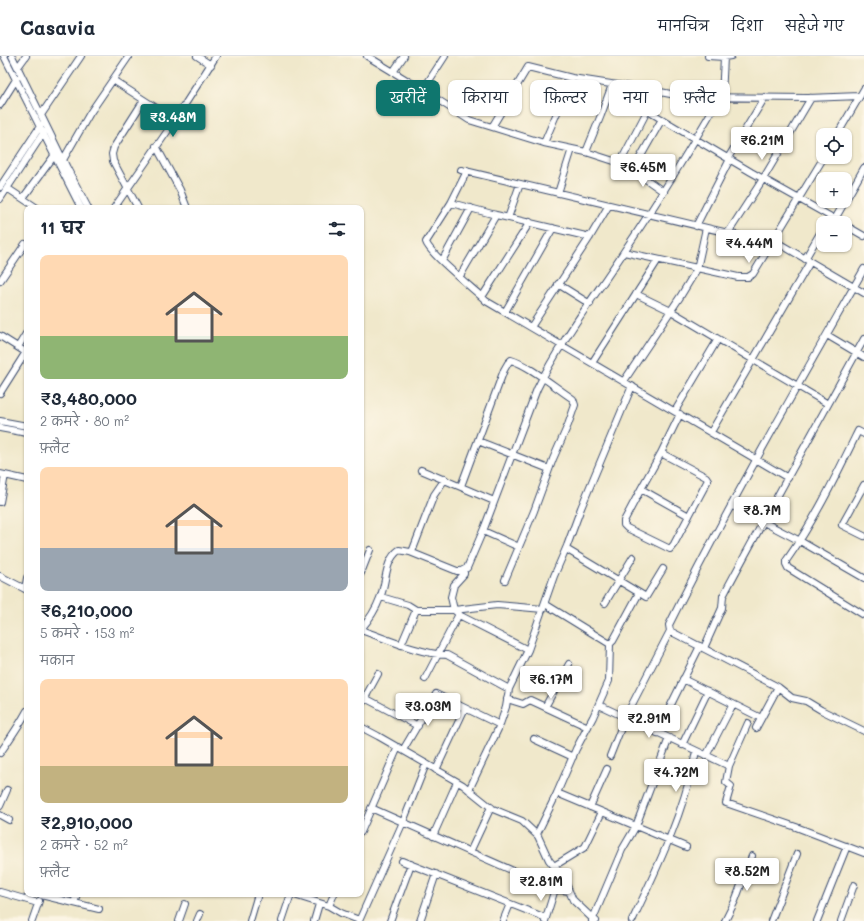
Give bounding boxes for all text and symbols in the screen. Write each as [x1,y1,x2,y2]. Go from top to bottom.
text: Casavia [20,15,95,40]
text: मानचित्र [658,16,709,35]
text: दिशा [731,16,763,35]
text: सहेजे गए [785,16,844,35]
chip: खरीदें [376,80,440,116]
chip: किराया [448,80,522,116]
chip: फ़िल्टर [530,80,601,116]
chip: नया [609,80,662,116]
chip: फ़्लैट [670,80,730,116]
pin: ₹3.48M [140,104,206,138]
text: ₹3.48M [149,108,197,125]
pin: ₹6.21M [729,127,795,161]
map controls [816,128,852,252]
button: locate [816,128,852,164]
text: ₹6.21M [740,131,784,148]
pin: ₹6.45M [610,154,676,188]
text: ₹6.45M [620,158,666,175]
button: + [816,172,852,208]
text: 11 घर [40,216,84,238]
button: − [816,216,852,252]
icon: filters [326,218,348,240]
pin: ₹4.44M [716,230,782,264]
text: ₹4.44M [725,234,773,251]
icon: home [158,281,230,353]
text: ₹3,480,000 [40,387,137,409]
text: 2 कमरे · 80 m² [40,412,129,429]
text: फ़्लैट [40,439,70,456]
icon: home [158,493,230,565]
pin: ₹8.7M [734,497,790,531]
text: ₹8.7M [743,501,781,518]
text: ₹6,210,000 [40,599,133,621]
text: 5 कमरे · 153 m² [40,624,135,641]
text: मकान [40,651,74,668]
pin: ₹6.17M [518,666,584,700]
text: ₹6.17M [529,670,573,687]
pin: ₹3.03M [395,693,461,727]
text: ₹3.03M [404,697,452,714]
icon: home [158,705,230,777]
pin: ₹2.91M [616,705,682,739]
text: ₹2.91M [627,709,671,726]
pin: ₹4.72M [643,759,709,793]
text: ₹4.72M [653,763,699,780]
text: ₹2,910,000 [40,811,133,833]
text: 2 कमरे · 52 m² [40,836,128,853]
pin: ₹8.52M [714,858,780,892]
text: ₹8.52M [724,862,770,879]
text: फ़्लैट [40,863,70,880]
pin: ₹2.81M [508,868,574,902]
text: ₹2.81M [519,872,563,889]

